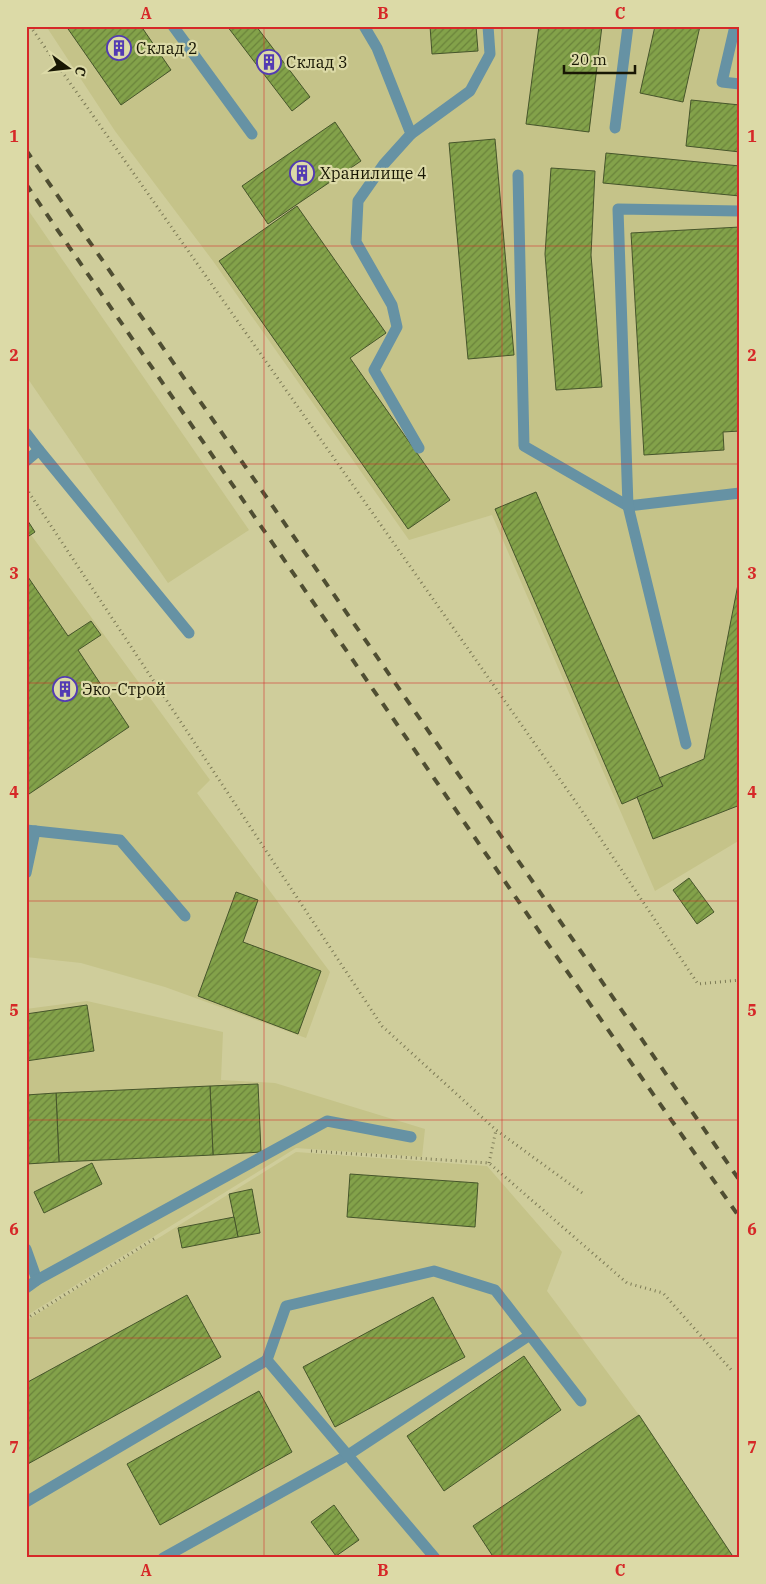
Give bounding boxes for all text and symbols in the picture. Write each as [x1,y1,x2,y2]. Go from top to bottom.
text: A [140,3,152,23]
text: B [377,3,389,23]
text: C [615,3,625,23]
building icon: Склад 2 [106,35,132,61]
place label: Склад 2 [136,38,198,58]
north arrow [42,42,92,92]
scale bar [564,42,635,74]
building icon: Склад 3 [256,49,282,75]
text: 20 m [571,50,607,69]
place label: Склад 3 [286,52,348,72]
text: С [71,65,90,78]
text: 1 [9,126,19,146]
text: 1 [747,126,757,146]
building icon: Хранилище 4 [289,160,315,186]
place label: Хранилище 4 [320,163,427,183]
text: 2 [9,345,19,365]
text: 2 [747,345,757,365]
text: 3 [9,563,19,583]
text: 3 [747,563,757,583]
building icon: Эко-Строй [52,676,78,702]
place label: Эко-Строй [82,679,166,699]
text: 4 [9,782,19,802]
text: 4 [747,782,757,802]
text: 5 [9,1000,19,1020]
text: 5 [747,1000,757,1020]
text: 6 [9,1219,19,1239]
text: 6 [747,1219,757,1239]
text: 7 [9,1437,19,1457]
text: 7 [747,1437,757,1457]
text: A [140,1560,152,1580]
text: B [377,1560,389,1580]
text: C [615,1560,625,1580]

